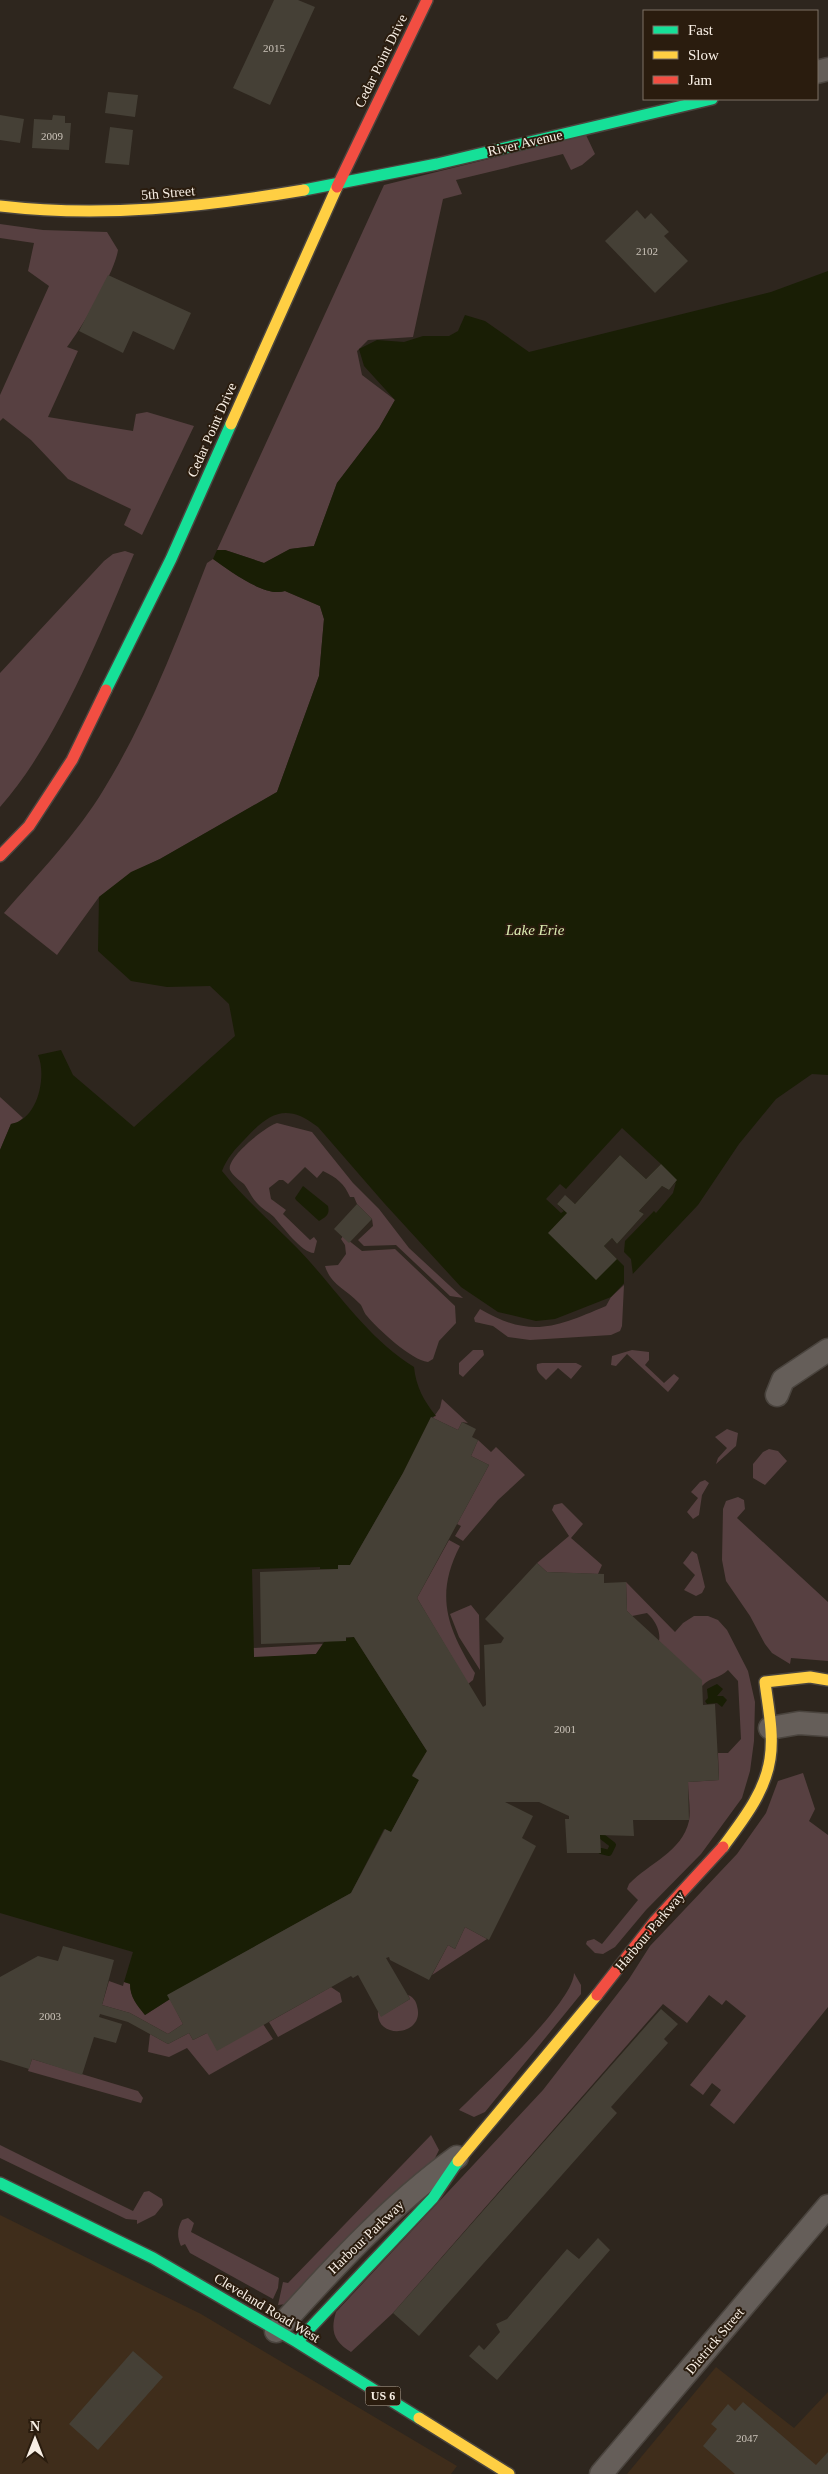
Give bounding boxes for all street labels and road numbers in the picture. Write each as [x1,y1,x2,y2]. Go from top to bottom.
street label: Cedar Point Drive [352,12,410,110]
street label: River Avenue [486,127,564,159]
street label: 5th Street [140,183,196,203]
street label: Cedar Point Drive [184,380,240,480]
street label: Harbour Parkway [612,1888,688,1974]
street label: Harbour Parkway [325,2197,407,2277]
street label: Cleveland Road West [211,2270,323,2346]
street label: Dietrick Street [683,2305,747,2377]
road number: US 6 [366,2386,400,2406]

